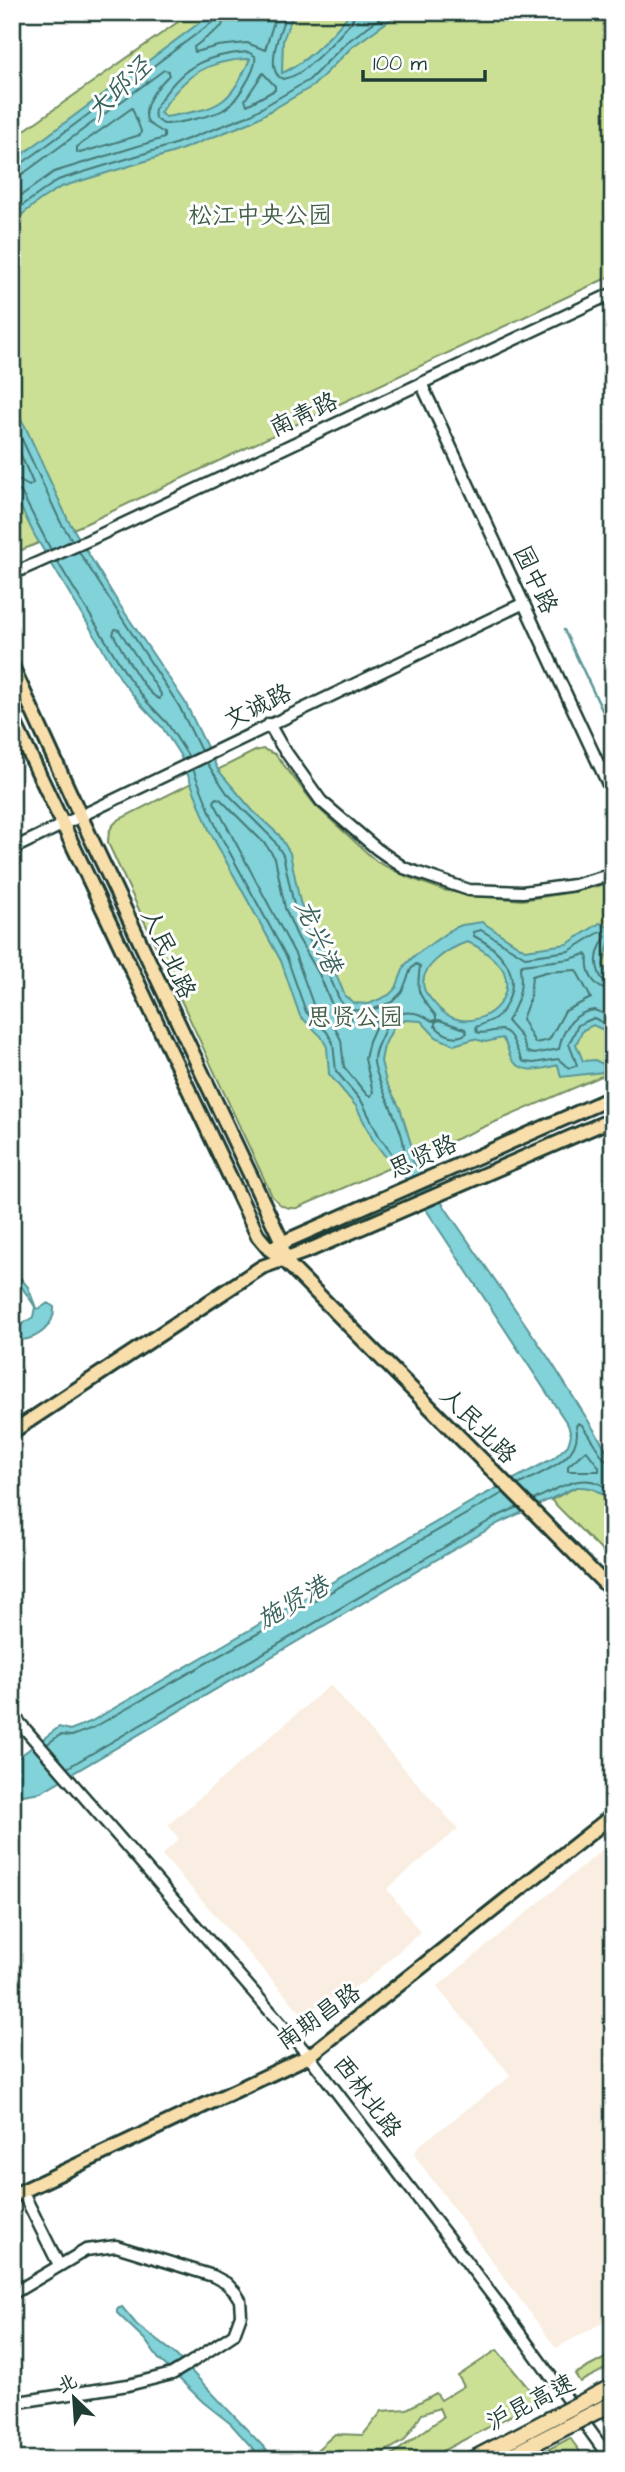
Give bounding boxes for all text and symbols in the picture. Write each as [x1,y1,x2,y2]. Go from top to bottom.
scale bar [363,38,485,82]
water label: 大邱泾 [78,48,160,129]
text: 100 m [373,49,428,78]
park label: 松江中央公园 [188,199,332,233]
street label: 南青路 [264,384,344,446]
street label: 园中路 [504,540,566,620]
street label: 文诚路 [218,676,298,738]
water label: 龙兴港 [286,893,352,982]
street label: 人民北路 [132,903,204,1005]
park label: 思贤公园 [307,1001,403,1035]
street label: 思贤路 [383,1127,463,1187]
street label: 人民北路 [432,1380,524,1472]
water label: 施贤港 [250,1566,338,1638]
street label: 南期昌路 [270,1976,368,2058]
street label: 西林北路 [325,2048,409,2146]
north arrow [38,2364,108,2434]
street label: 沪昆高速 [481,2366,581,2440]
text: 北 [53,2368,82,2400]

